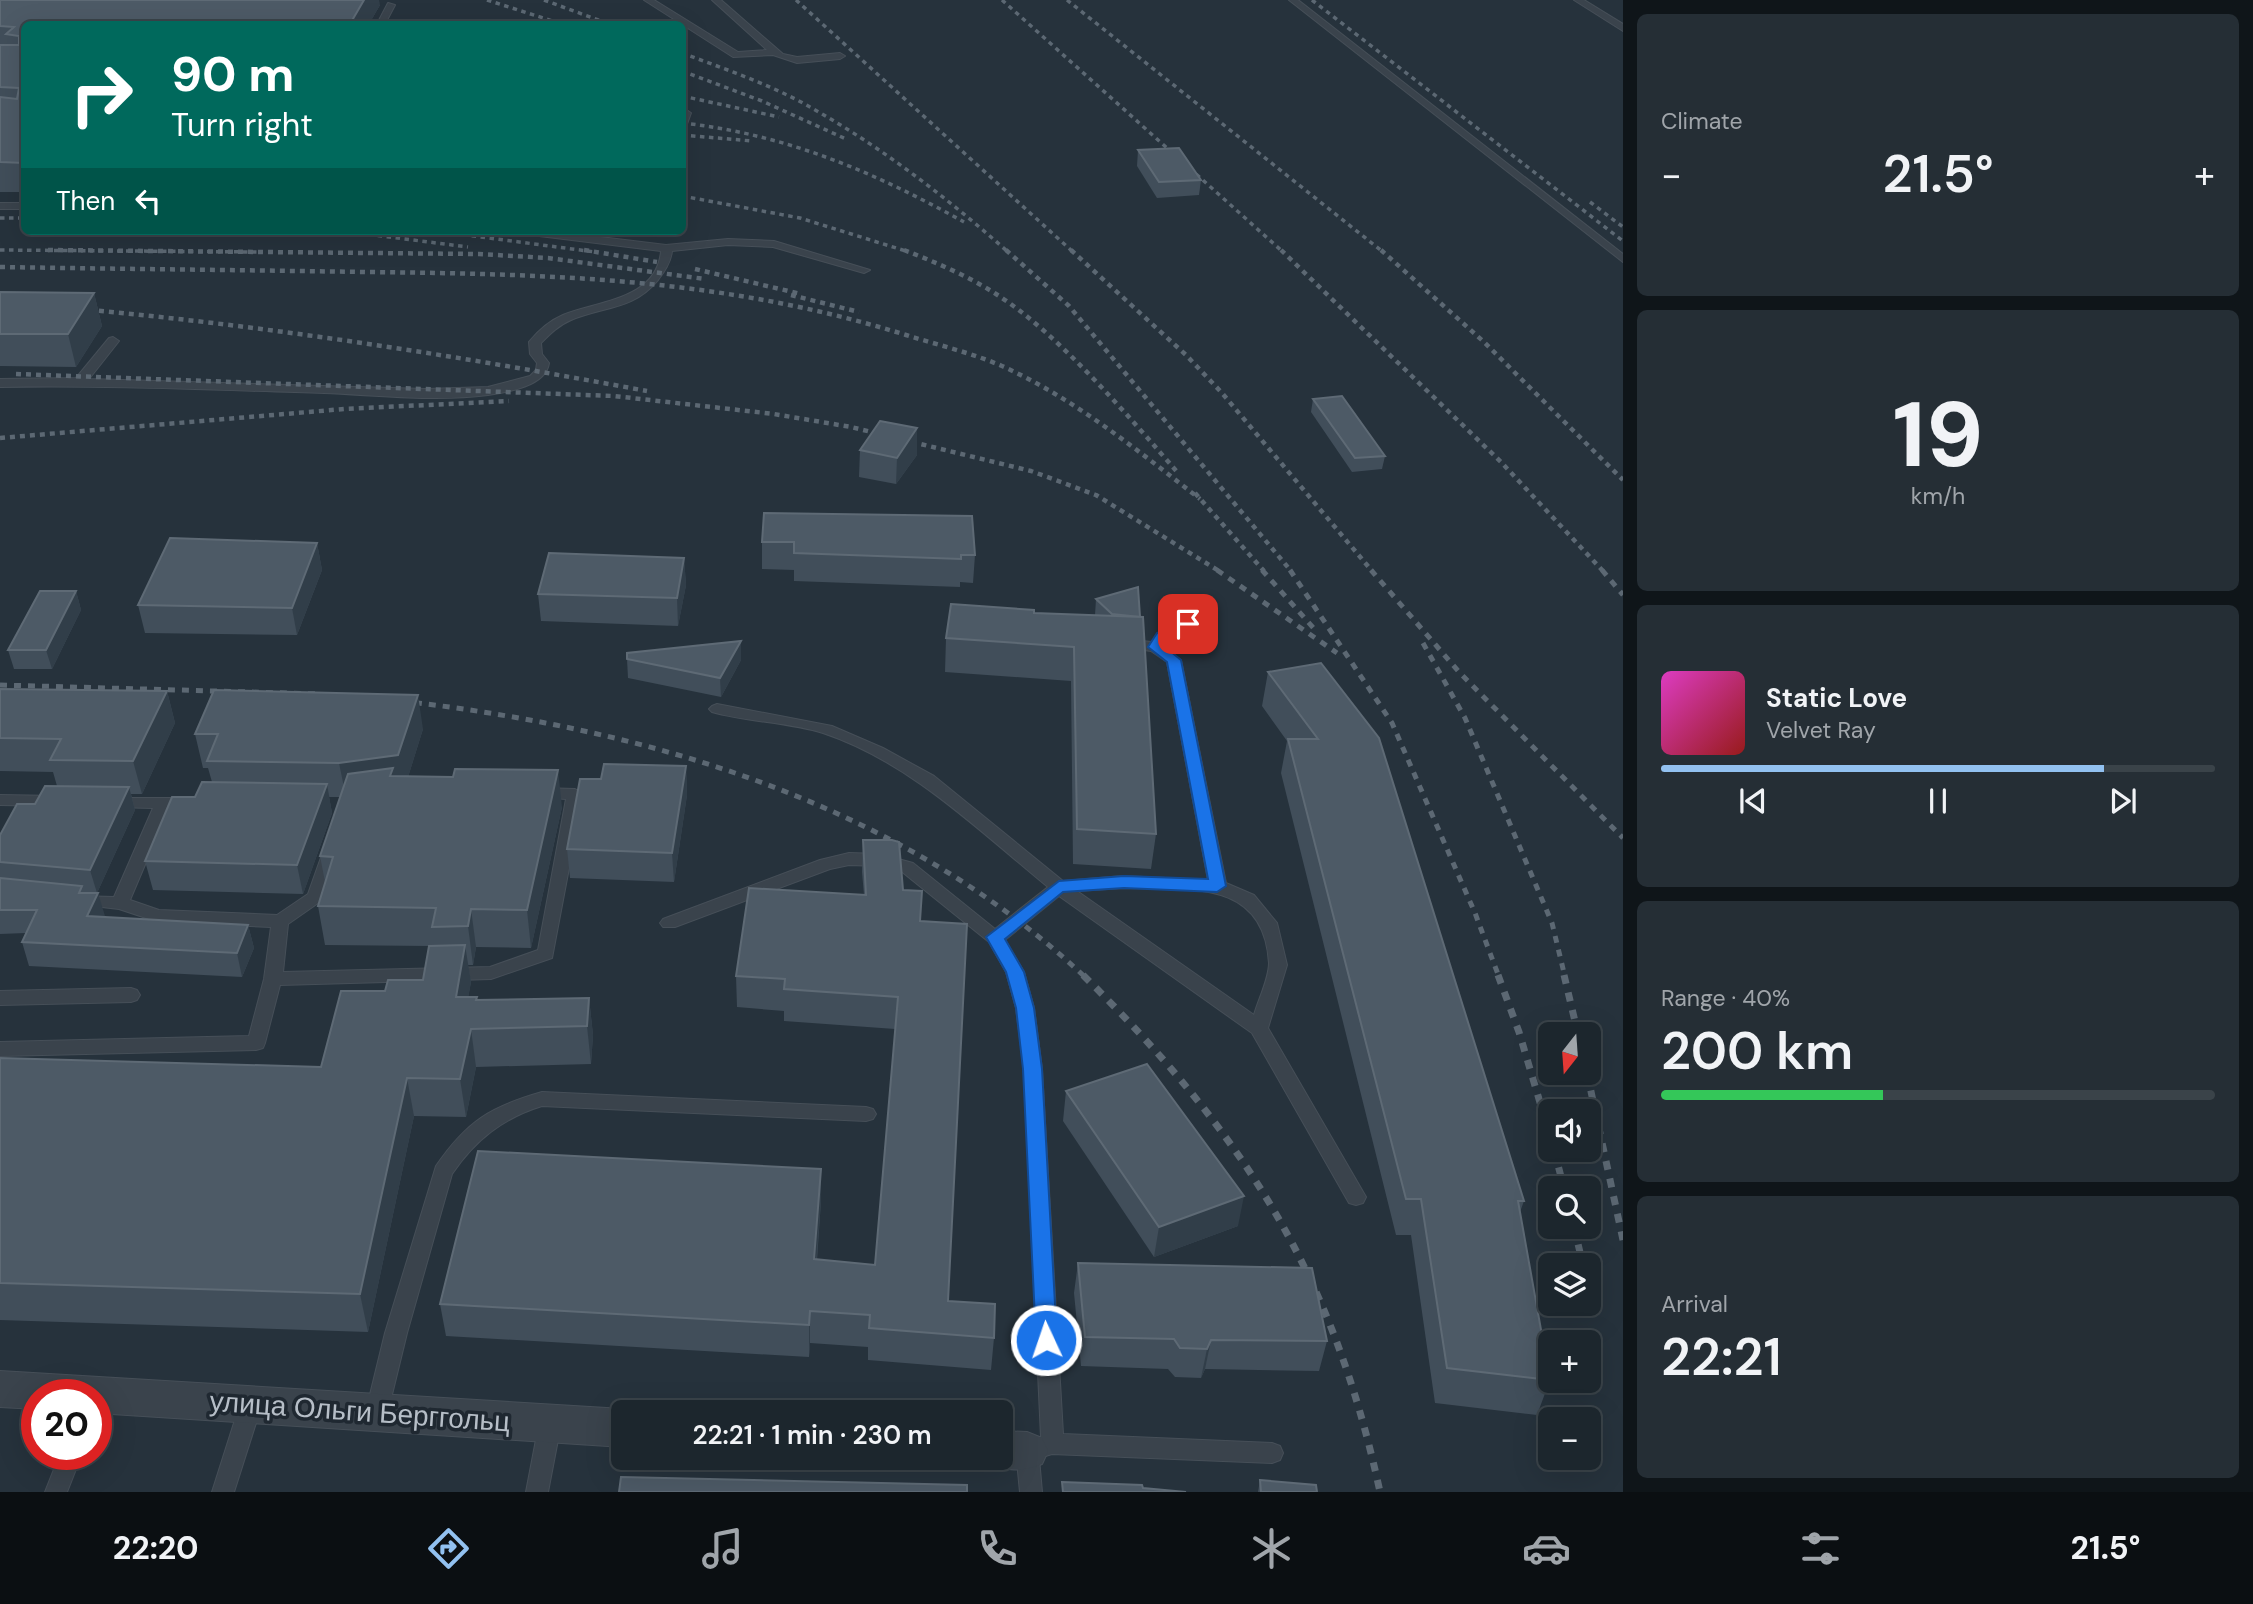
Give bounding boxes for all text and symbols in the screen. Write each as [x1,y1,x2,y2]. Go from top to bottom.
text: 90 m [171,42,294,106]
icon: right [56,49,147,140]
text: Turn right [171,104,313,146]
text: Climate [1661,106,1743,136]
text: 21.5° [1882,140,1994,208]
text: − [1661,150,1682,200]
text: + [2194,150,2215,200]
icon: left [129,182,167,220]
text: Then [56,184,115,218]
text: 19 [1893,376,1983,494]
text: km/h [1911,481,1965,511]
pin [1158,594,1218,654]
icon: arrive [1169,605,1207,643]
text: Static Love [1766,681,1907,715]
text: Velvet Ray [1766,715,1876,745]
icon: previous [1734,782,1772,820]
icon: pause [1919,782,1957,820]
icon: next [2104,782,2142,820]
text: Range · 40% [1661,983,1790,1013]
text: 200 km [1661,1017,1853,1085]
north arrow [1538,1022,1601,1085]
map controls [1538,1022,1601,1470]
button: sound [1538,1099,1601,1162]
button: search [1538,1176,1601,1239]
button: layers [1538,1253,1601,1316]
text: Arrival [1661,1289,1728,1319]
position arrow [1009,1303,1083,1377]
text: 22:21 [1661,1323,1782,1391]
button: + [1538,1330,1601,1393]
speed limit sign: 20 [21,1379,112,1470]
street label: улица Ольги Берггольц [208,1383,512,1440]
button: − [1538,1407,1601,1470]
text: 22:21 · 1 min · 230 m [692,1418,932,1452]
icon: directions [424,1524,473,1573]
icon: music [698,1524,747,1573]
icon: phone [973,1524,1022,1573]
icon: climate [1247,1524,1296,1573]
icon: car [1522,1524,1571,1573]
icon: filters [1796,1524,1845,1573]
text: 22:20 [113,1527,199,1569]
text: 21.5° [2071,1527,2140,1569]

